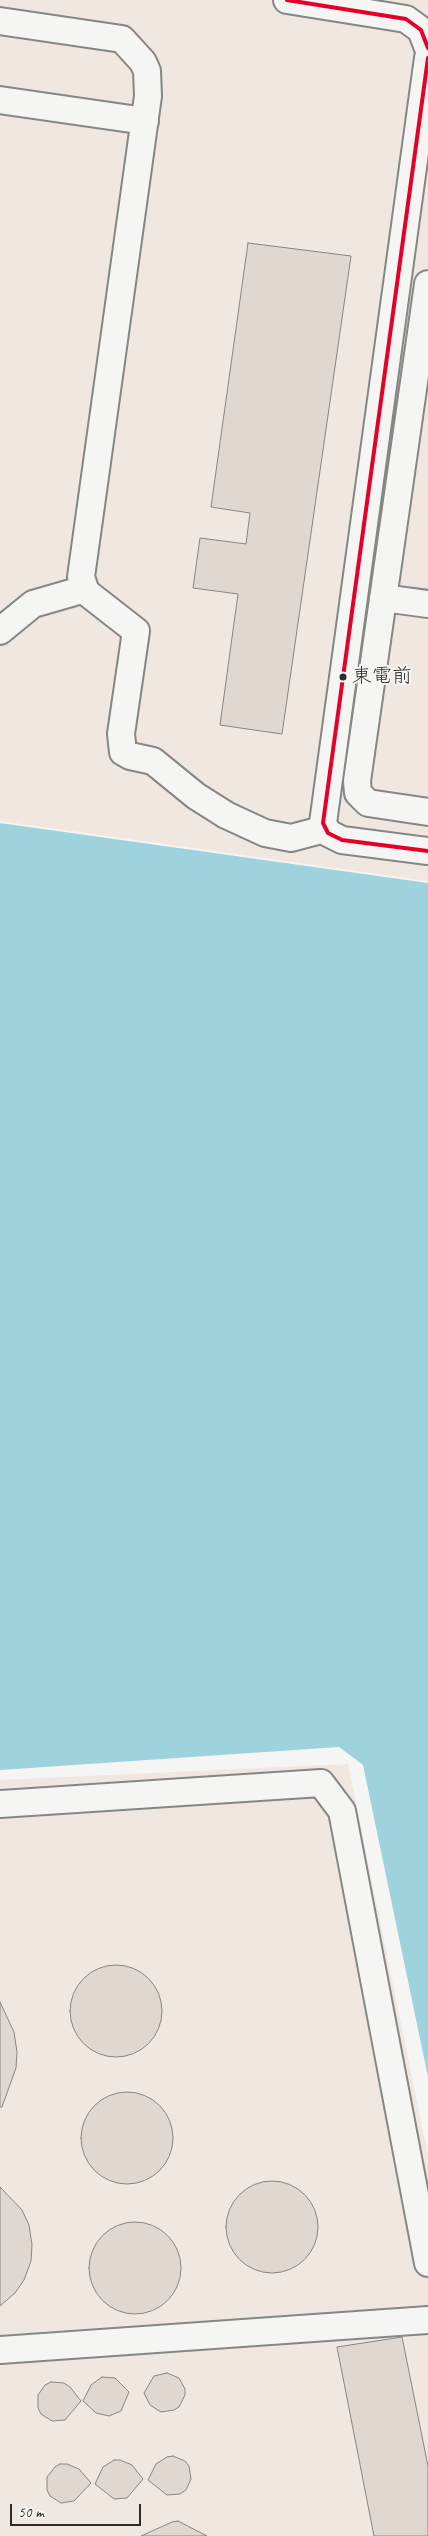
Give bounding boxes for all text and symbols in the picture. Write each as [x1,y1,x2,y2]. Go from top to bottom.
place label: 東電前 [352,665,412,689]
marker: 東電前 [338,672,348,682]
scale bar [12,2494,144,2526]
text: 50 m [18,2503,44,2522]

